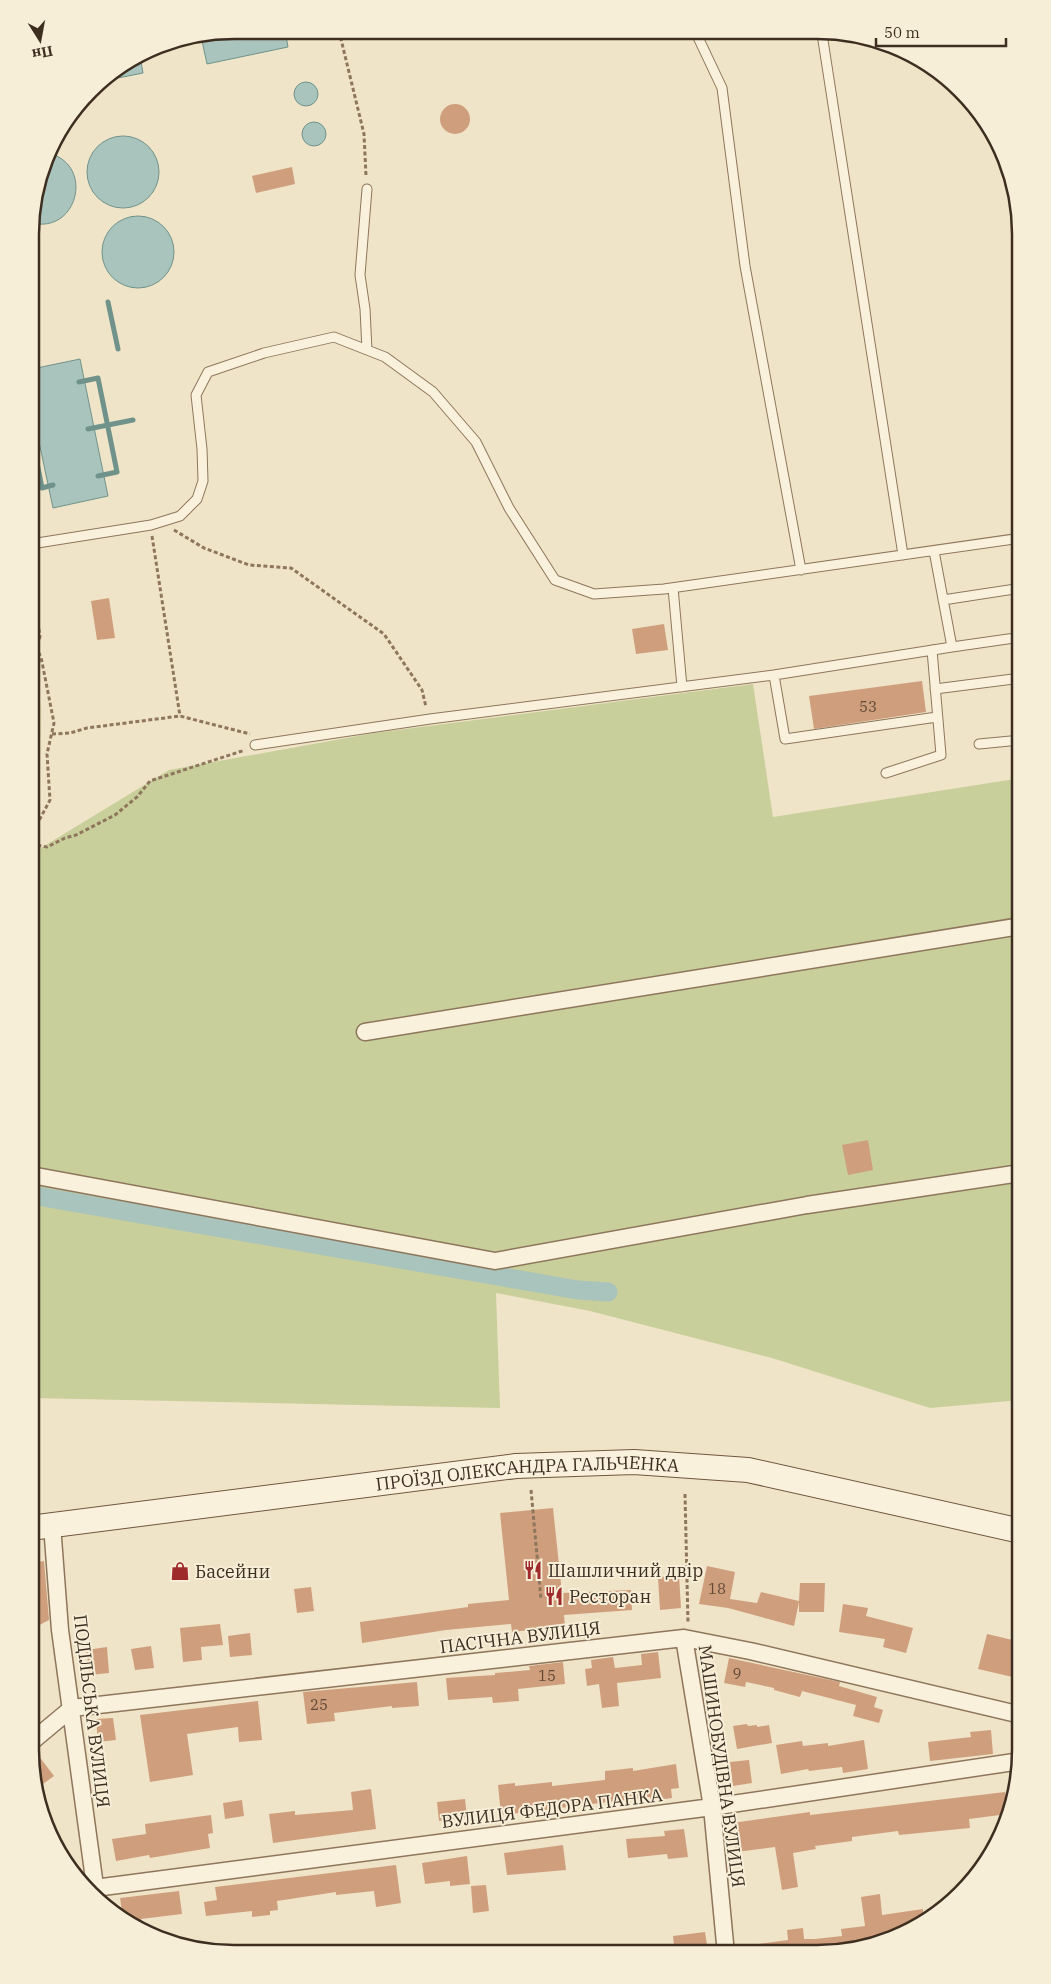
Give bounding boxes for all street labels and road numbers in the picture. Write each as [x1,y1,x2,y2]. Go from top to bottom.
street label: ПРОЇЗД ОЛЕКСАНДРА ГАЛЬЧЕНКА [374,1450,681,1495]
street label: ПОДІЛЬСЬКА ВУЛИЦЯ [69,1613,115,1809]
street label: ПАСІЧНА ВУЛИЦЯ [438,1616,602,1658]
street label: МАШИНОБУДІВНА ВУЛИЦЯ [694,1643,750,1889]
street label: ВУЛИЦЯ ФЕДОРА ПАНКА [440,1783,664,1833]

